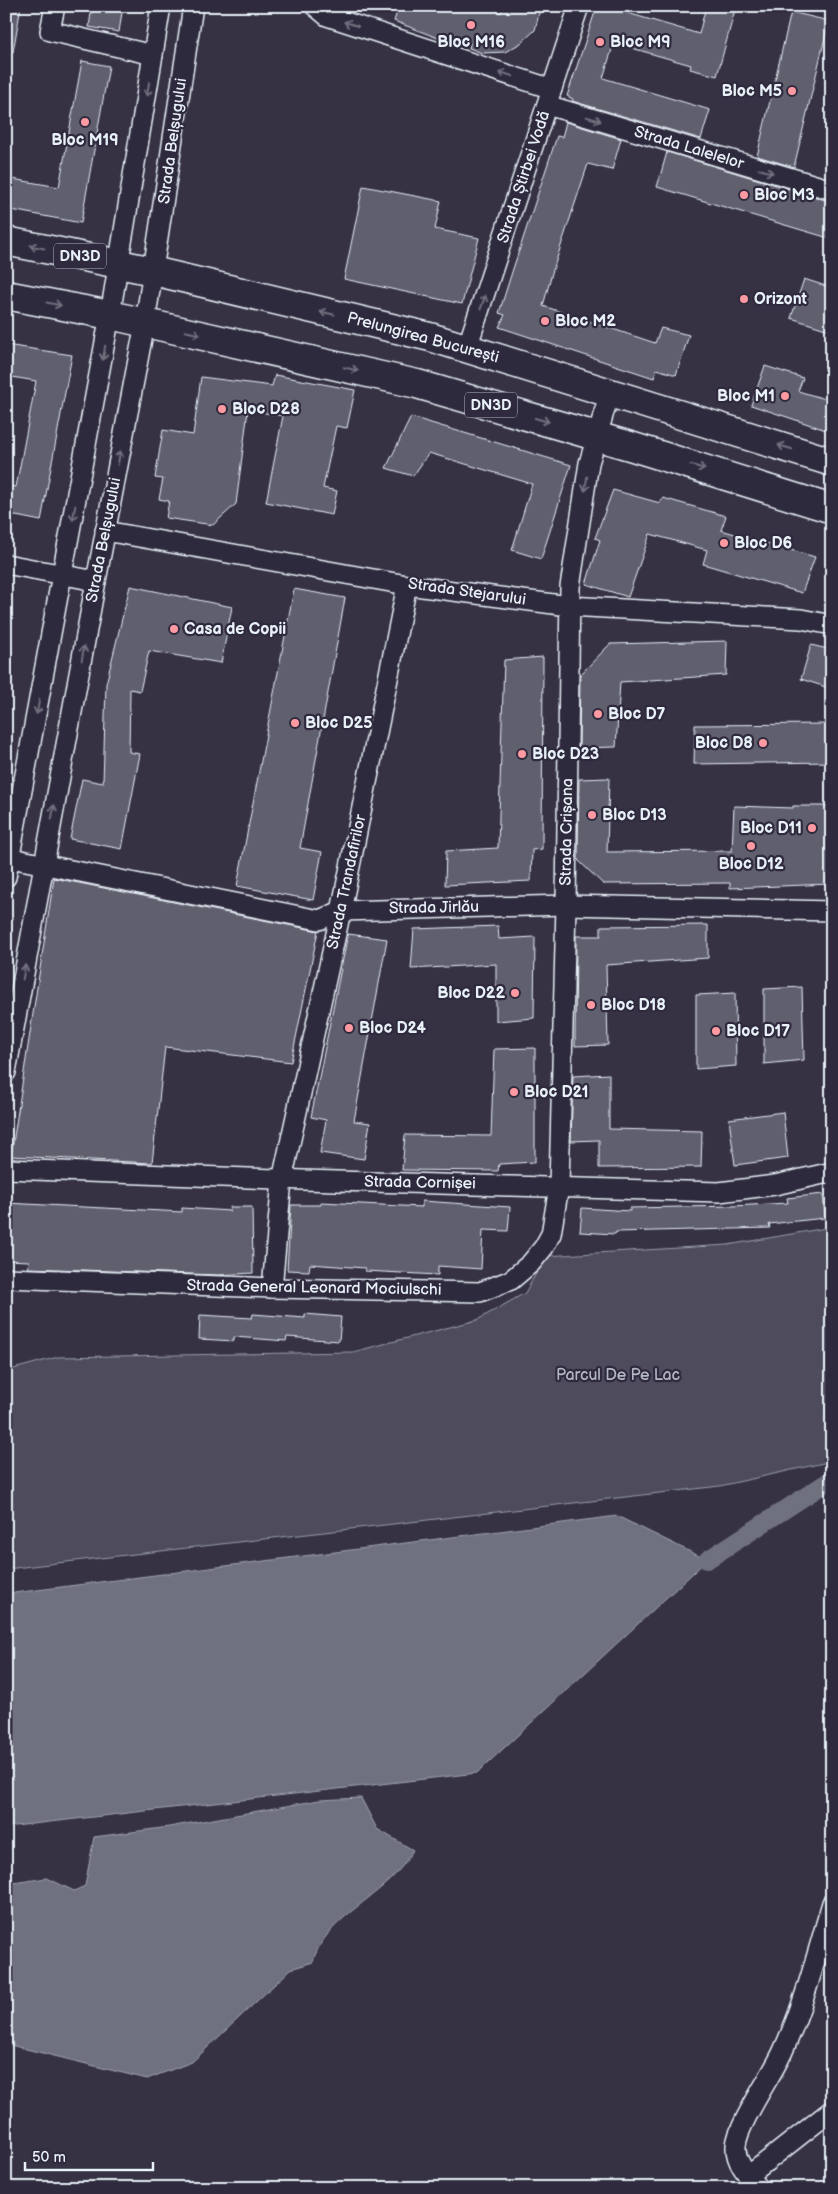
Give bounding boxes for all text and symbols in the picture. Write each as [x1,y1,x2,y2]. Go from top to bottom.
one-way arrow [344,19,360,28]
marker: Bloc M16 [465,19,477,31]
place label: Bloc M16 [437,33,505,52]
place label: Bloc M9 [610,33,671,52]
marker: Bloc M9 [594,36,606,48]
one-way arrow [498,68,514,78]
street label: Strada Belșugului [155,77,191,205]
one-way arrow [142,81,152,97]
place label: Bloc M5 [721,82,782,101]
marker: Bloc M5 [786,85,798,97]
street label: Strada Știrbei Vodă [494,109,554,245]
one-way arrow [585,115,601,125]
marker: Bloc M19 [79,116,91,128]
street label: Strada Lalelelor [632,122,746,174]
place label: Bloc M19 [51,131,119,150]
one-way arrow [758,166,774,176]
place label: Bloc M3 [754,186,815,205]
marker: Bloc M3 [738,189,750,201]
one-way arrow [29,242,45,252]
road number: DN3D [54,244,106,268]
place label: Orizont [754,290,808,309]
marker: Orizont [738,293,750,305]
one-way arrow [479,294,488,310]
one-way arrow [46,300,62,309]
one-way arrow [320,308,336,317]
street label: Prelungirea București [345,309,501,367]
place label: Bloc M2 [555,312,616,331]
marker: Bloc M2 [539,315,551,327]
one-way arrow [184,329,200,339]
one-way arrow [98,344,108,360]
one-way arrow [343,365,359,374]
place label: Bloc M1 [717,387,775,406]
marker: Bloc M1 [779,390,791,402]
road number: DN3D [465,392,517,418]
place label: Bloc D28 [232,400,300,419]
marker: Bloc D28 [216,403,228,415]
one-way arrow [534,416,550,426]
one-way arrow [778,442,794,452]
one-way arrow [115,451,125,467]
one-way arrow [689,463,705,472]
one-way arrow [581,475,591,491]
street label: Strada Belșugului [83,476,125,604]
one-way arrow [69,504,79,520]
place label: Bloc D6 [734,534,793,553]
marker: Bloc D6 [718,537,730,549]
street label: Strada Stejarului [407,574,527,610]
place label: Casa de Copii [184,620,286,639]
marker: Casa de Copii [168,623,180,635]
one-way arrow [78,645,88,661]
one-way arrow [33,698,43,714]
place label: Bloc D7 [608,705,666,724]
marker: Bloc D7 [592,708,604,720]
place label: Bloc D25 [305,714,372,733]
marker: Bloc D25 [289,717,301,729]
place label: Bloc D8 [695,734,753,753]
marker: Bloc D8 [757,737,769,749]
place label: Bloc D23 [532,745,599,764]
marker: Bloc D23 [516,748,528,760]
street label: Strada Crișana [557,778,577,886]
one-way arrow [49,805,59,821]
place label: Bloc D13 [602,806,667,825]
marker: Bloc D13 [586,809,598,821]
street label: Strada Trandafirilor [323,813,371,951]
place label: Bloc D11 [740,819,802,838]
marker: Bloc D11 [806,822,818,834]
marker: Bloc D12 [745,840,757,852]
place label: Bloc D12 [719,855,784,874]
street label: Strada Jirlău [389,898,479,918]
one-way arrow [20,965,30,981]
place label: Bloc D22 [437,984,505,1003]
marker: Bloc D22 [509,987,521,999]
place label: Bloc D18 [601,996,666,1015]
marker: Bloc D18 [585,999,597,1011]
place label: Bloc D24 [359,1019,427,1038]
marker: Bloc D24 [343,1022,355,1034]
place label: Bloc D17 [726,1022,790,1041]
marker: Bloc D17 [710,1025,722,1037]
place label: Bloc D21 [524,1083,589,1102]
marker: Bloc D21 [508,1086,520,1098]
street label: Strada Cornișei [364,1173,476,1193]
street label: Strada General Leonard Mociulschi [186,1276,442,1300]
park label: Parcul De Pe Lac [556,1366,680,1385]
scale bar [25,2139,152,2171]
text: 50 m [32,2148,66,2167]

